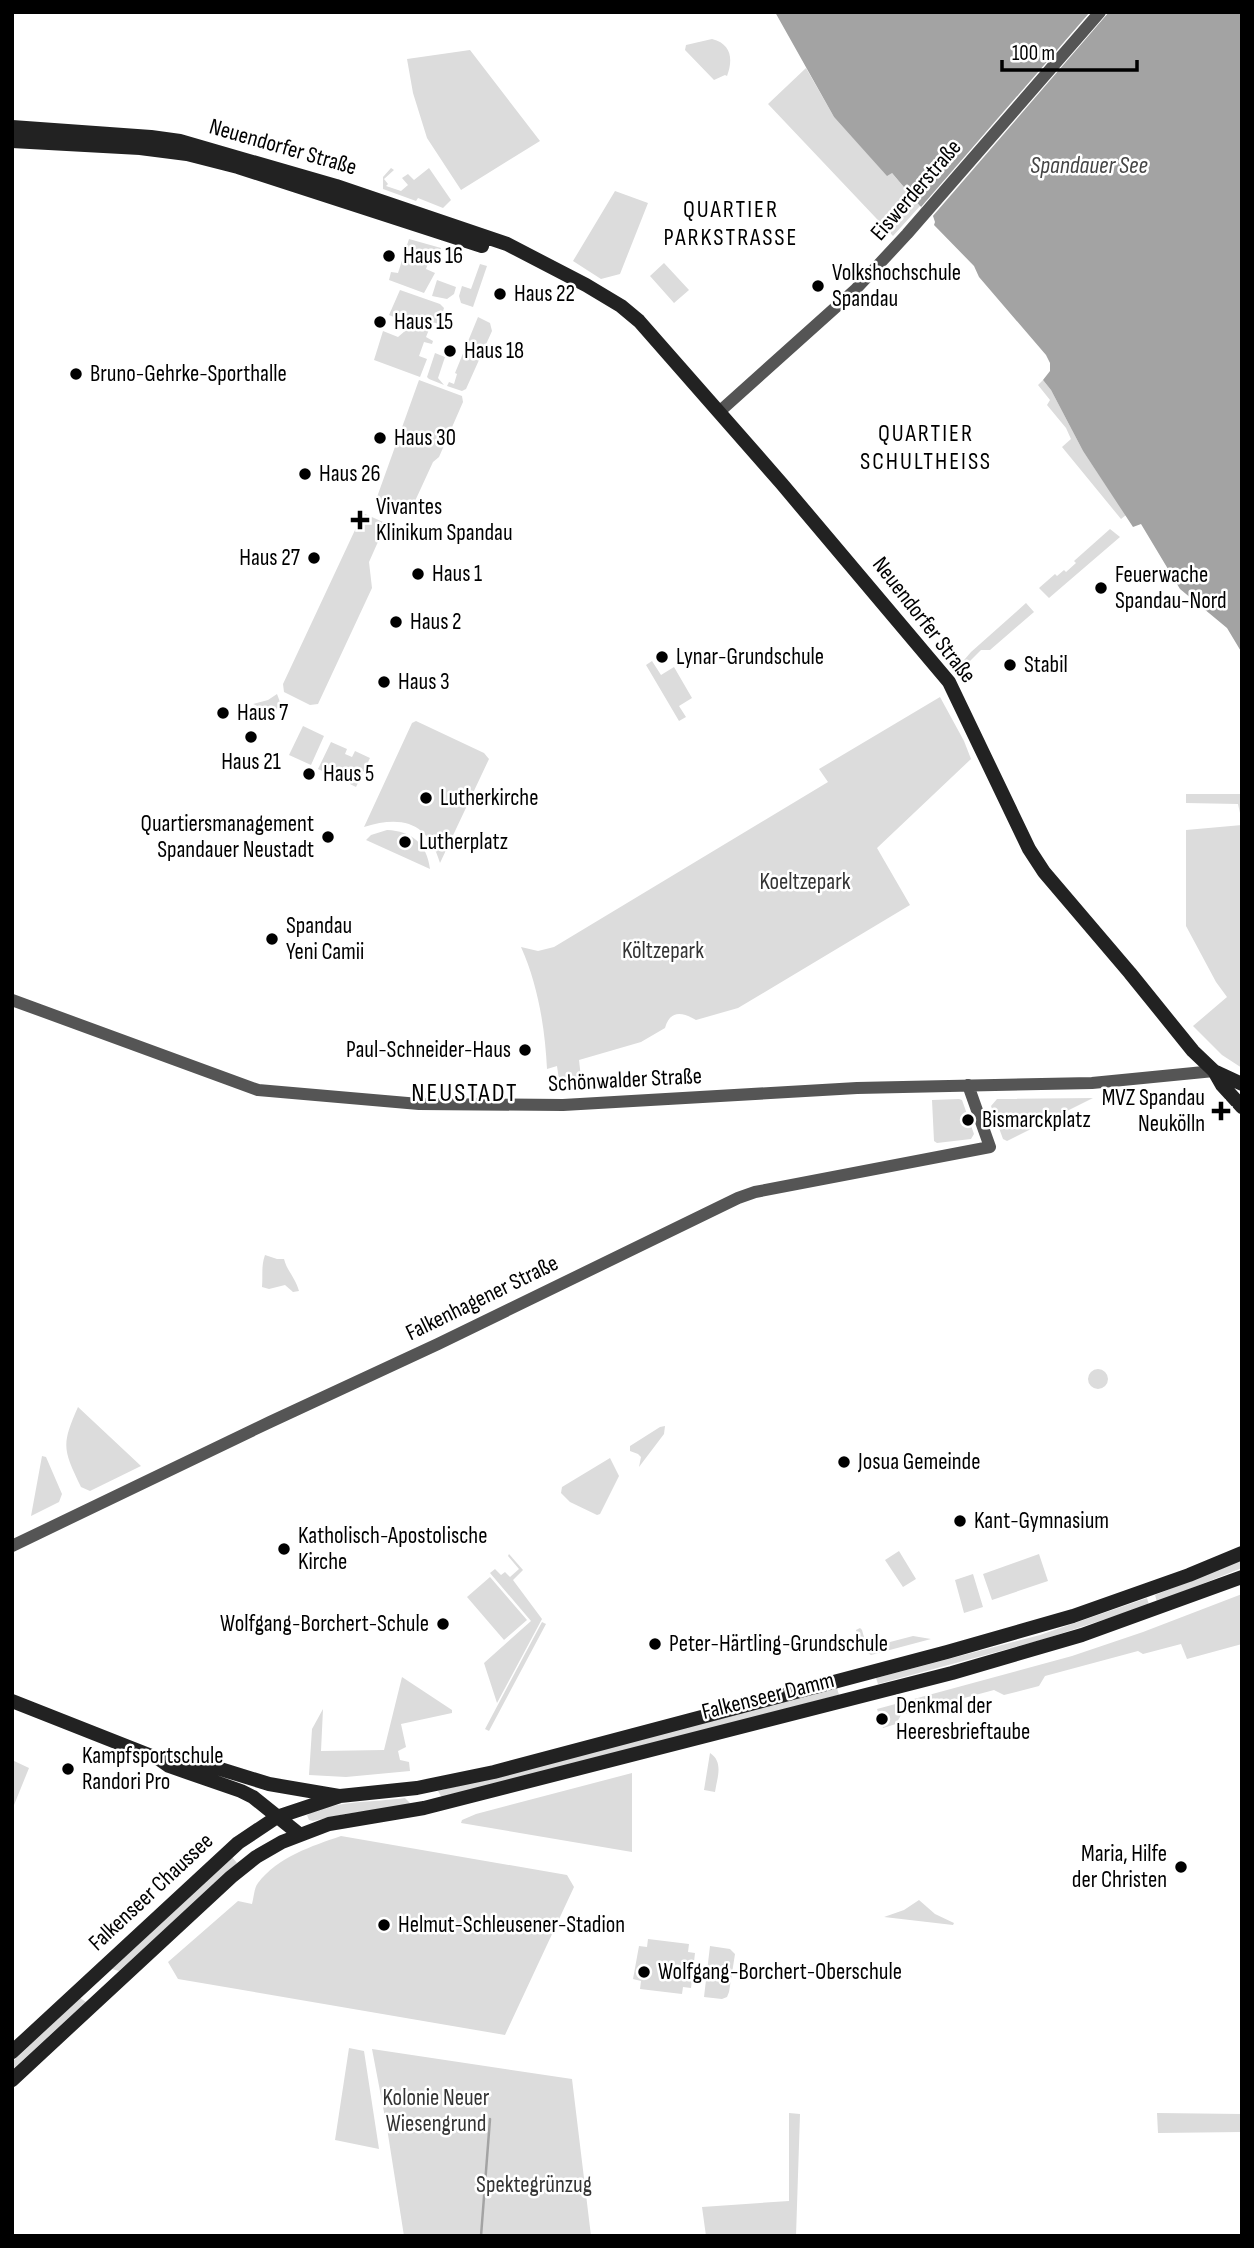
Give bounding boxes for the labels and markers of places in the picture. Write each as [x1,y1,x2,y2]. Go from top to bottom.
place label: Haus 16 [403,242,463,270]
marker: Haus 16 [381,248,397,264]
place label: Volkshochschule Spandau [832,259,961,313]
marker: Volkshochschule Spandau [810,278,826,294]
place label: Haus 22 [514,280,575,308]
marker: Haus 22 [492,286,508,302]
place label: Haus 15 [394,308,453,336]
marker: Haus 15 [372,314,388,330]
place label: Haus 18 [464,337,524,365]
marker: Haus 18 [442,343,458,359]
place label: Bruno-Gehrke-Sporthalle [90,360,287,388]
marker: Bruno-Gehrke-Sporthalle [68,366,84,382]
place label: Haus 30 [394,424,456,452]
marker: Haus 30 [372,430,388,446]
place label: Haus 26 [319,460,381,488]
marker: Haus 26 [297,466,313,482]
place label: Vivantes Klinikum Spandau [376,493,513,547]
marker: Vivantes Klinikum Spandau [350,510,370,530]
place label: Haus 27 [239,544,300,572]
marker: Haus 27 [306,550,322,566]
place label: Haus 1 [432,560,482,588]
place label: Feuerwache Spandau-Nord [1115,561,1227,615]
marker: Haus 1 [410,566,426,582]
marker: Feuerwache Spandau-Nord [1093,580,1109,596]
place label: Haus 2 [410,608,462,636]
marker: Haus 2 [388,614,404,630]
place label: Lynar-Grundschule [676,643,824,671]
marker: Lynar-Grundschule [654,649,670,665]
place label: Stabil [1024,651,1068,679]
marker: Stabil [1002,657,1018,673]
place label: Haus 3 [398,668,450,696]
marker: Haus 3 [376,674,392,690]
place label: Haus 7 [237,699,288,727]
marker: Haus 7 [215,705,231,721]
marker: Haus 21 [243,729,259,745]
place label: Haus 21 [221,748,281,776]
place label: Haus 5 [323,760,374,788]
marker: Haus 5 [301,766,317,782]
place label: Lutherkirche [440,784,538,812]
marker: Lutherkirche [418,790,434,806]
place label: Quartiersmanagement Spandauer Neustadt [141,810,314,864]
place label: Lutherplatz [419,828,508,856]
marker: Quartiersmanagement Spandauer Neustadt [320,829,336,845]
marker: Lutherplatz [397,834,413,850]
place label: Spandau Yeni Camii [286,912,364,966]
marker: Spandau Yeni Camii [264,931,280,947]
place label: Paul-Schneider-Haus [346,1036,511,1064]
marker: Paul-Schneider-Haus [517,1042,533,1058]
place label: MVZ Spandau Neukölln [1102,1084,1205,1138]
marker: MVZ Spandau Neukölln [1211,1101,1231,1121]
place label: Bismarckplatz [982,1106,1091,1134]
marker: Bismarckplatz [960,1112,976,1128]
place label: Josua Gemeinde [857,1448,980,1476]
marker: Josua Gemeinde [836,1454,852,1470]
place label: Kant-Gymnasium [974,1507,1109,1535]
marker: Kant-Gymnasium [952,1513,968,1529]
place label: Katholisch-Apostolische Kirche [298,1522,487,1576]
marker: Katholisch-Apostolische Kirche [276,1541,292,1557]
place label: Wolfgang-Borchert-Schule [220,1610,429,1638]
marker: Wolfgang-Borchert-Schule [435,1616,451,1632]
place label: Peter-Härtling-Grundschule [669,1630,888,1658]
marker: Peter-Härtling-Grundschule [647,1636,663,1652]
place label: Denkmal der Heeresbrieftaube [896,1692,1030,1746]
marker: Denkmal der Heeresbrieftaube [874,1711,890,1727]
place label: Kampfsportschule Randori Pro [82,1742,223,1796]
marker: Kampfsportschule Randori Pro [60,1761,76,1777]
place label: Maria, Hilfe der Christen [1072,1840,1167,1894]
marker: Maria, Hilfe der Christen [1173,1859,1189,1875]
place label: Helmut-Schleusener-Stadion [398,1911,625,1939]
marker: Helmut-Schleusener-Stadion [376,1917,392,1933]
place label: Wolfgang-Borchert-Oberschule [658,1958,902,1986]
marker: Wolfgang-Borchert-Oberschule [636,1964,652,1980]

